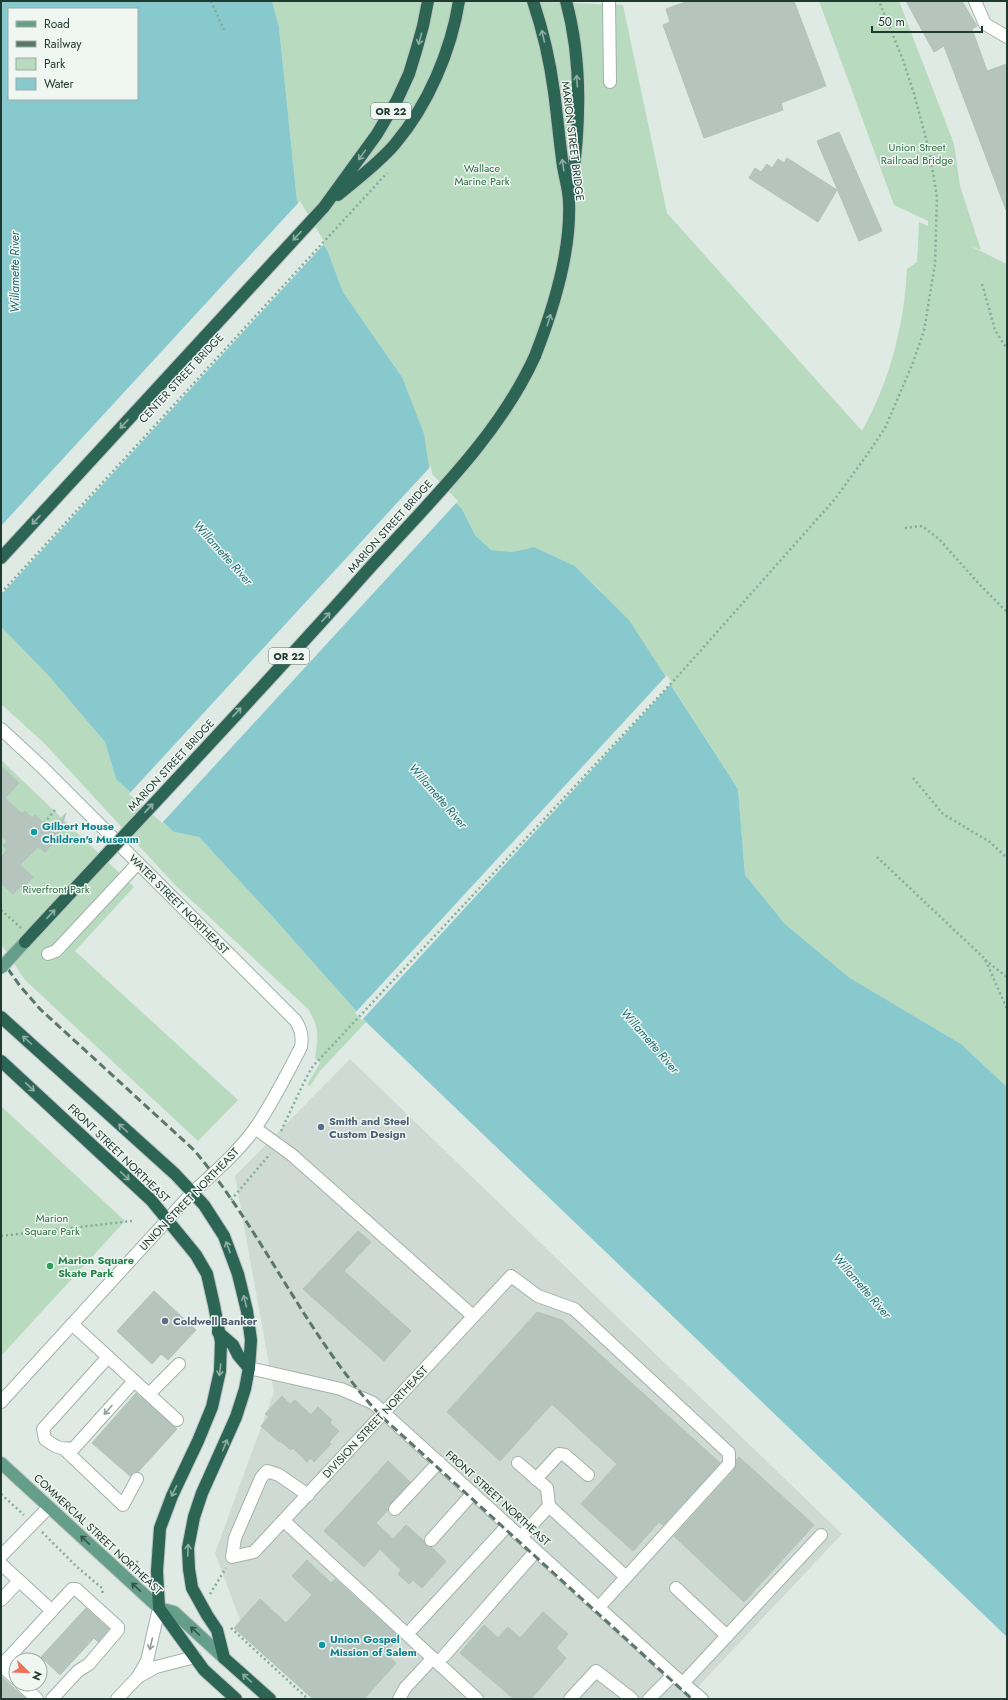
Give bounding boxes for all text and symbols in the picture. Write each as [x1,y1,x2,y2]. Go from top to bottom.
legend [8,8,138,100]
scale bar [872,8,982,34]
text: 50 m [878,13,905,31]
text: Road [44,15,70,33]
one-way arrow [539,30,547,43]
one-way arrow [416,32,423,45]
text: Railway [44,35,82,53]
text: Park [44,55,66,73]
text: Water [44,75,75,93]
one-way arrow [573,75,581,88]
street label: MARION STREET BRIDGE [558,80,588,202]
road number: OR 22 [371,103,411,119]
park label: Union Street Railroad Bridge [881,139,953,168]
one-way arrow [358,149,366,160]
one-way arrow [559,159,567,172]
park label: Wallace Marine Park [454,160,510,189]
water label: Willamette River [6,230,24,313]
one-way arrow [293,231,302,241]
one-way arrow [546,313,553,326]
street label: CENTER STREET BRIDGE [135,330,227,426]
one-way arrow [119,419,129,429]
street label: MARION STREET BRIDGE [344,476,436,576]
one-way arrow [32,515,41,525]
water label: Willamette River [189,517,258,590]
one-way arrow [321,612,330,622]
road number: OR 22 [269,648,309,664]
one-way arrow [233,707,242,718]
street label: MARION STREET BRIDGE [124,716,218,814]
water label: Willamette River [405,759,472,833]
one-way arrow [144,803,154,813]
place label: Gilbert House Children's Museum [42,818,139,847]
marker: Gilbert House Children's Museum [29,827,39,837]
street label: WATER STREET NORTHEAST [125,850,233,958]
park label: Riverfront Park [22,881,90,897]
one-way arrow [47,909,56,919]
water label: Willamette River [617,1004,684,1078]
one-way arrow [21,1036,32,1045]
one-way arrow [24,1082,34,1091]
street label: FRONT STREET NORTHEAST [65,1100,173,1206]
place label: Smith and Steel Custom Design [329,1113,409,1142]
marker: Smith and Steel Custom Design [316,1122,326,1132]
one-way arrow [118,1123,128,1132]
street label: UNION STREET NORTHEAST [136,1144,242,1254]
one-way arrow [120,1171,130,1180]
park label: Marion Square Park [24,1210,80,1239]
one-way arrow [224,1240,231,1253]
water label: Willamette River [829,1249,896,1323]
place label: Marion Square Skate Park [58,1252,134,1281]
marker: Marion Square Skate Park [45,1261,55,1271]
one-way arrow [241,1295,248,1308]
place label: Coldwell Banker [173,1313,258,1329]
marker: Coldwell Banker [160,1316,170,1326]
street label: DIVISION STREET NORTHEAST [319,1362,431,1482]
one-way arrow [216,1363,224,1376]
one-way arrow [104,1404,113,1414]
one-way arrow [221,1439,229,1451]
street label: FRONT STREET NORTHEAST [442,1447,554,1549]
street label: COMMERCIAL STREET NORTHEAST [30,1470,166,1598]
one-way arrow [170,1485,177,1497]
one-way arrow [80,1535,90,1545]
one-way arrow [185,1544,192,1557]
one-way arrow [131,1582,141,1592]
one-way arrow [190,1627,200,1636]
place label: Union Gospel Mission of Salem [330,1631,417,1660]
one-way arrow [147,1637,154,1650]
marker: Union Gospel Mission of Salem [317,1640,327,1650]
north arrow [8,1652,48,1692]
text: N [28,1669,46,1683]
one-way arrow [242,1674,252,1683]

